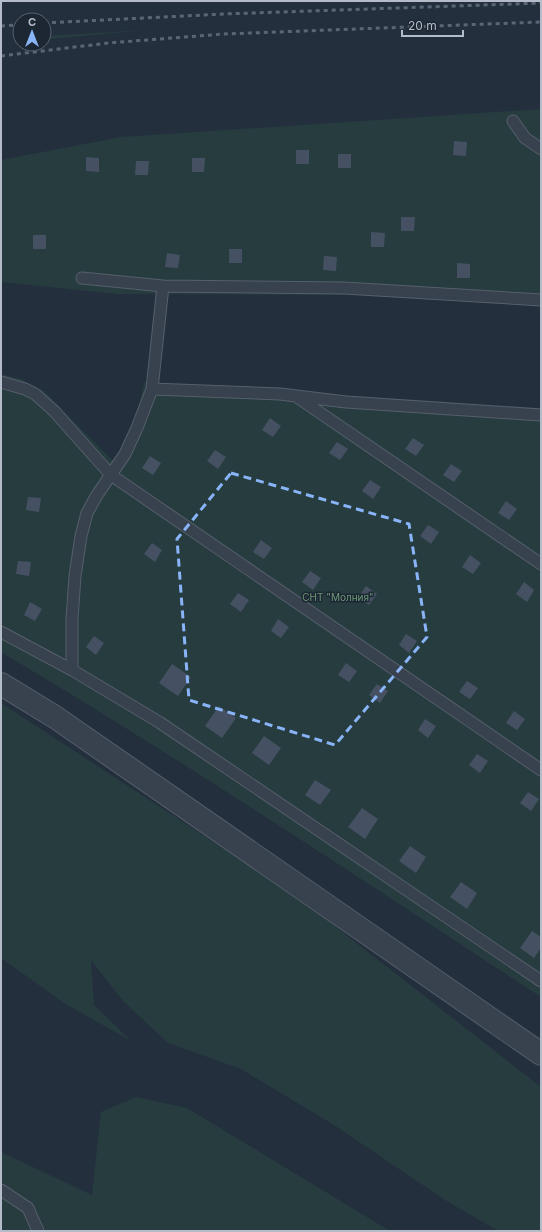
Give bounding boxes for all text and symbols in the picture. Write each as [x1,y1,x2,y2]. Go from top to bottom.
north arrow [12,12,52,52]
scale bar [402,12,463,38]
text: С [28,15,36,29]
text: 20 m [408,18,437,33]
park label: СНТ "Молния" [302,591,374,603]

